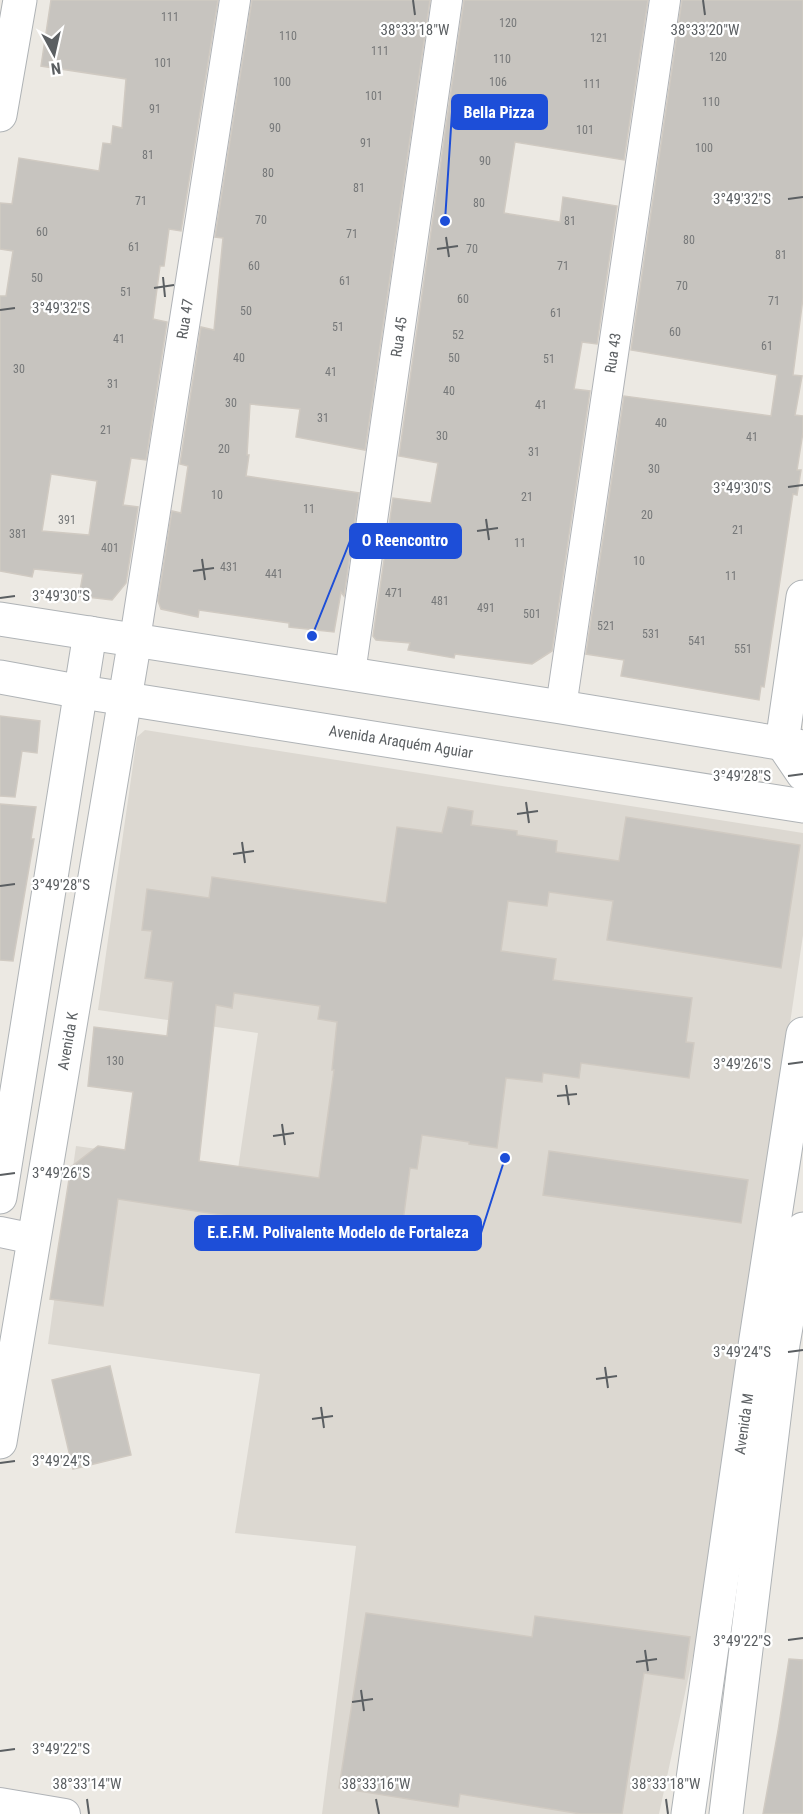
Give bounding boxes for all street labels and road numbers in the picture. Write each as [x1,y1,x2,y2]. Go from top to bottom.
street label: Rua 47 [173,298,197,340]
street label: Rua 45 [387,316,411,358]
street label: Rua 43 [601,332,625,374]
street label: Avenida Araquém Aguiar [328,722,475,762]
street label: Avenida K [54,1010,82,1071]
street label: Avenida M [731,1392,757,1456]

